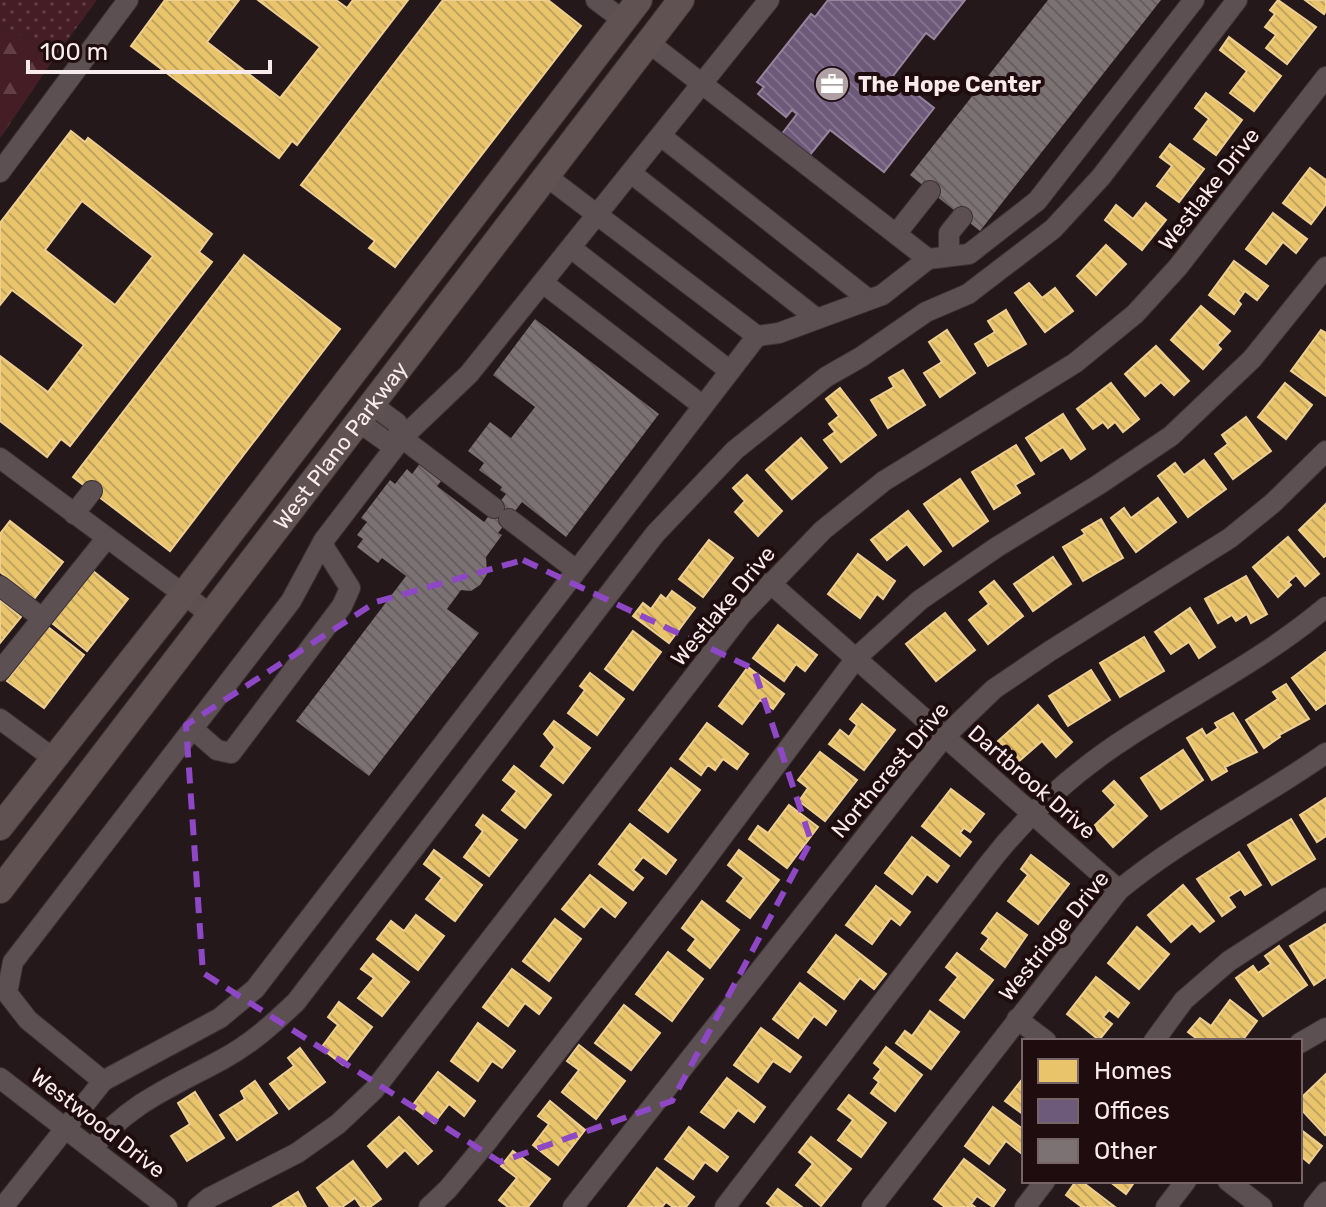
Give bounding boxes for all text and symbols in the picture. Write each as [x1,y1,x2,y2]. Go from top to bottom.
scale bar [28,24,270,74]
text: 100 m [40,38,108,66]
office icon: The Hope Center [813,65,851,103]
place label: The Hope Center [858,71,1041,98]
street label: Westlake Drive [1153,122,1265,256]
street label: West Plano Parkway [267,356,413,535]
street label: Westlake Drive [665,541,781,671]
street label: Northcrest Drive [825,697,955,843]
street label: Dartbrook Drive [963,719,1101,845]
street label: Westridge Drive [993,865,1115,1007]
legend [1022,1039,1302,1183]
text: Homes [1094,1057,1172,1085]
street label: Westwood Drive [25,1062,171,1184]
text: Offices [1094,1097,1170,1125]
text: Other [1094,1137,1157,1165]

